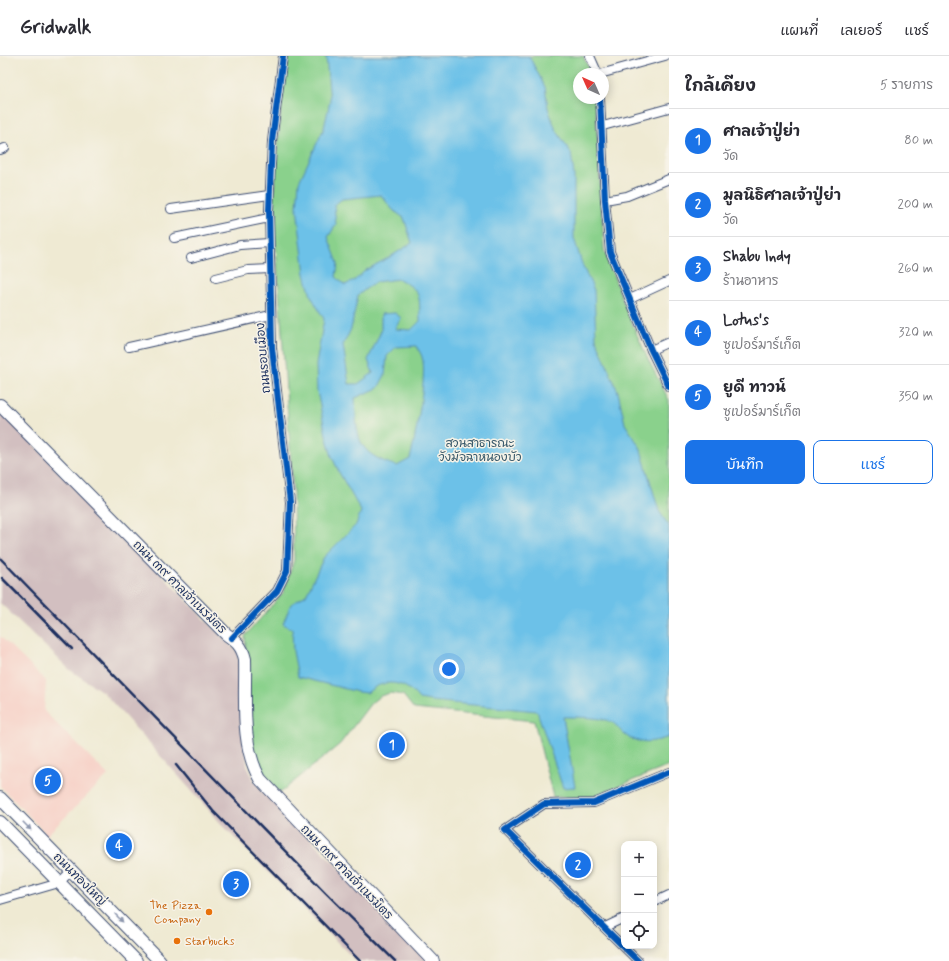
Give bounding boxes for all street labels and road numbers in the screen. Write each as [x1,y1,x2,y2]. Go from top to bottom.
street label: ถนนรอบเมือง [252,322,275,394]
street label: ถนน ๓๙ ศาลเจ้าเนรมิตร [129,537,230,638]
street label: ถนน ๓๙ ศาลเจ้าเนรมิตร [297,822,396,924]
street label: ถนนทองใหญ่ [49,849,110,910]

